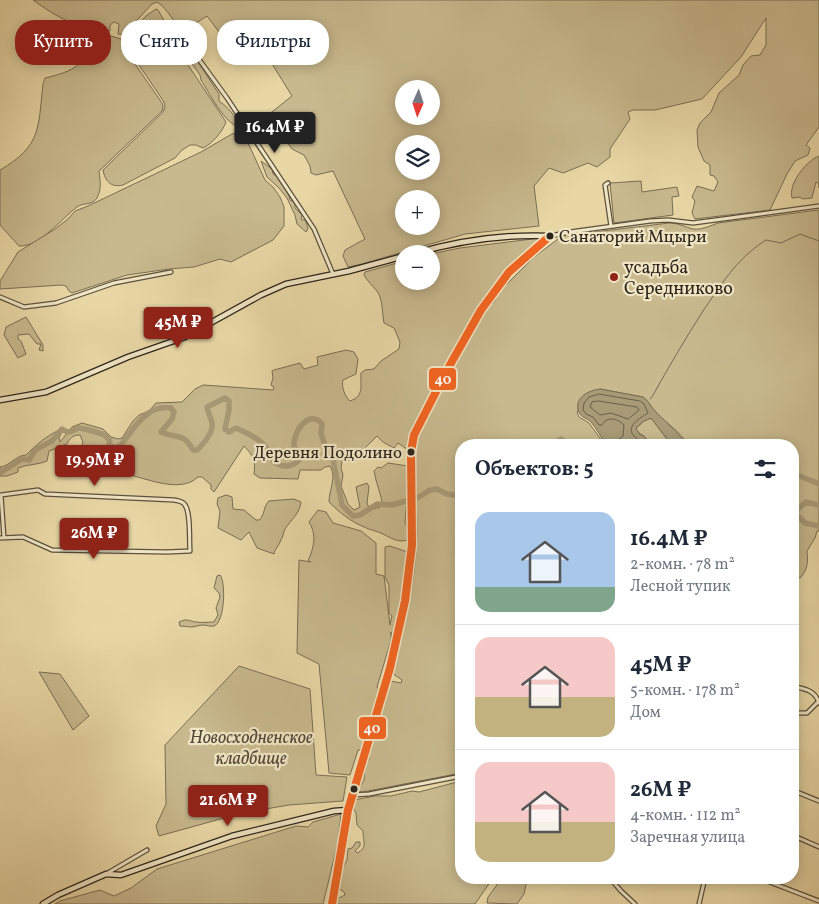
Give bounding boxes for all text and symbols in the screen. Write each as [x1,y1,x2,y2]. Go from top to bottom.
chip: Купить [15,20,111,65]
chip: Снять [121,20,207,65]
chip: Фильтры [217,20,329,65]
north arrow [395,80,440,125]
map controls [395,80,440,290]
pin: 16.4M ₽ [229,112,321,154]
text: 16.4M ₽ [245,117,305,139]
button: layers [395,135,440,180]
button: + [395,190,440,235]
place label: Санаторий Мцыри [559,226,707,249]
marker: Санаторий Мцыри [545,231,555,241]
button: − [395,245,440,290]
place label: усадьба Середниково [624,256,733,302]
marker: усадьба Середниково [608,271,620,283]
pin: 45M ₽ [143,306,213,349]
text: 45M ₽ [155,312,201,334]
line badge: 40 [428,367,457,391]
text: 40 [435,371,452,390]
place label: Деревня Подолино [253,442,402,465]
pin: 19.9M ₽ [49,444,141,487]
marker: Деревня Подолино [406,447,416,457]
text: 19.9M ₽ [66,450,124,472]
text: Объектов: 5 [475,455,594,484]
icon: filters [751,455,779,483]
pin: 26M ₽ [59,518,129,560]
text: 26M ₽ [71,523,117,545]
text: 16.4M ₽ [630,525,708,554]
icon: home [515,532,575,592]
text: 2-комн. · 78 m² [630,554,735,576]
text: Лесной тупик [630,576,731,598]
text: 45M ₽ [630,651,691,680]
icon: home [515,657,575,717]
text: 5-комн. · 178 m² [630,680,740,702]
text: Дом [630,702,661,724]
line badge: 40 [358,716,387,740]
text: 40 [364,720,381,739]
park label: Новосходненское кладбище [189,726,313,772]
text: 26M ₽ [630,776,691,805]
icon: home [515,782,575,842]
pin: 21.6M ₽ [182,784,274,827]
unlabelled marker [349,784,359,794]
text: 21.6M ₽ [199,790,257,812]
text: 4-комн. · 112 m² [630,805,740,827]
text: Заречная улица [630,827,745,849]

